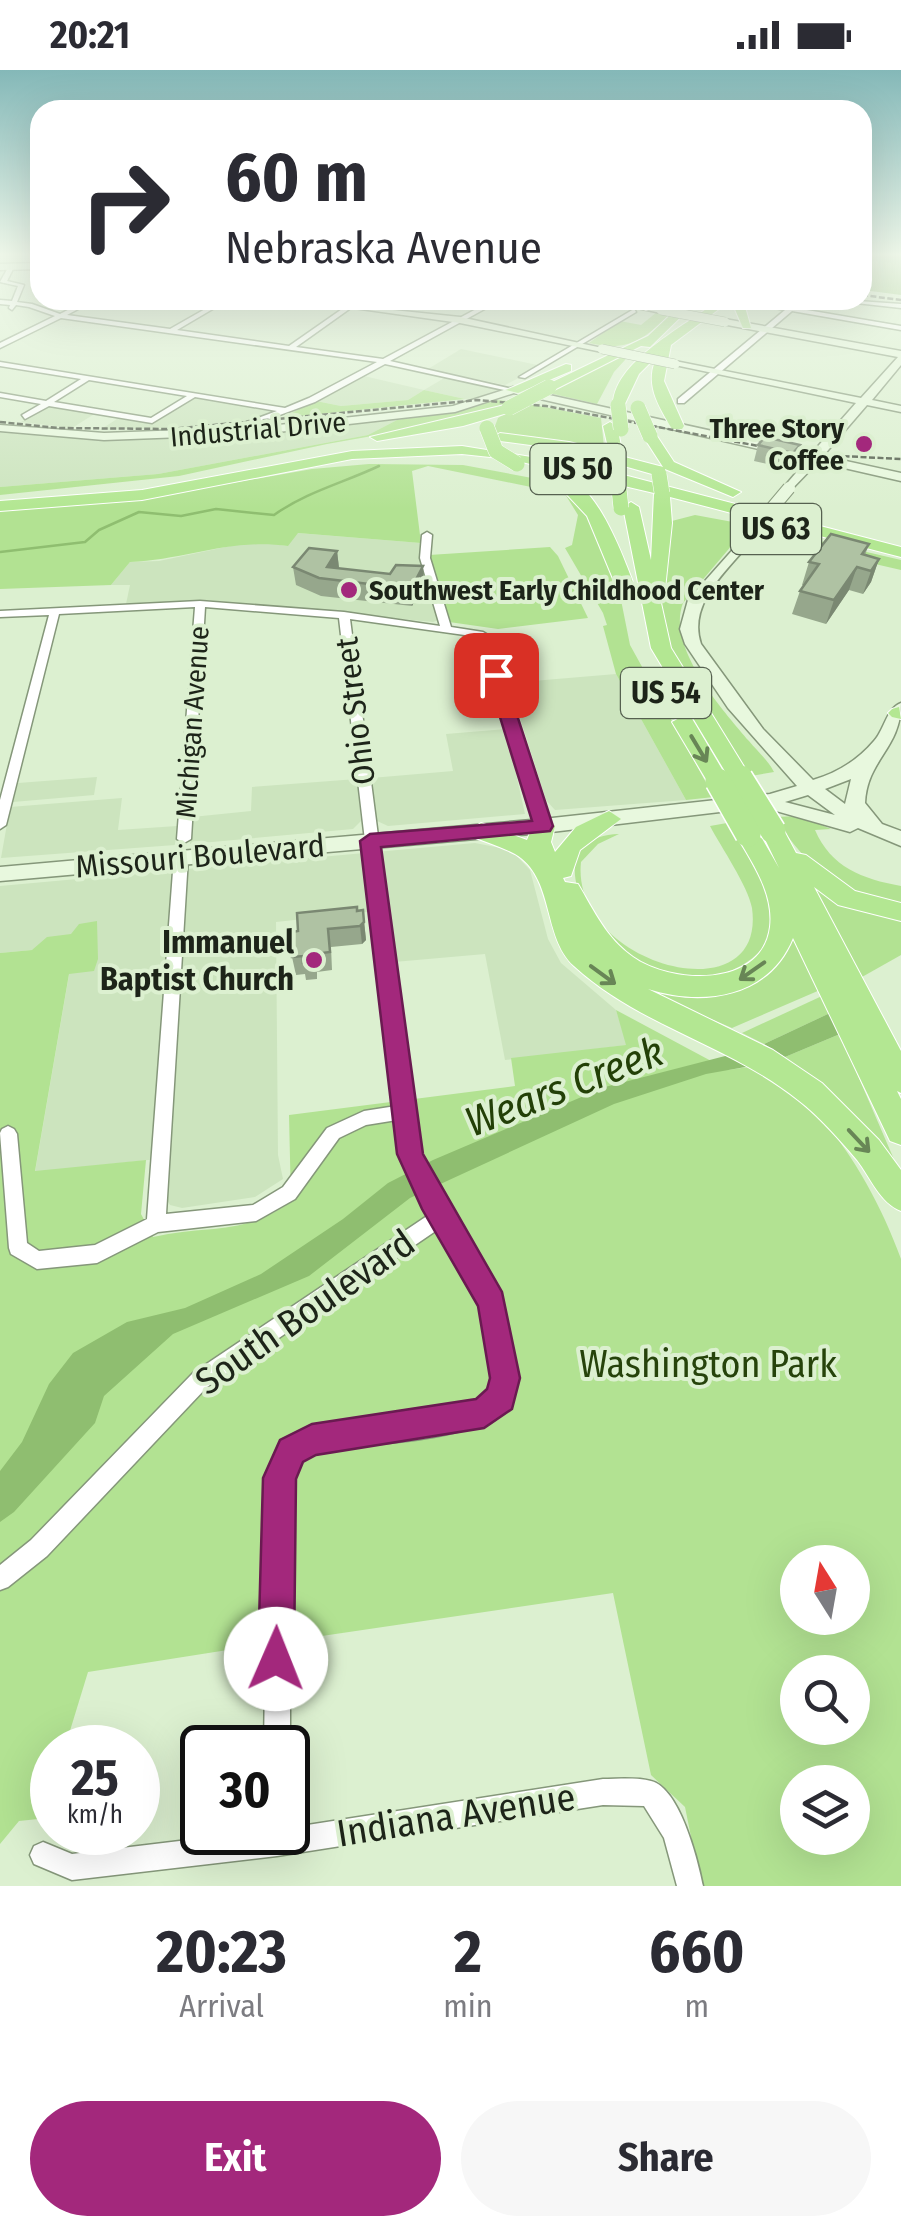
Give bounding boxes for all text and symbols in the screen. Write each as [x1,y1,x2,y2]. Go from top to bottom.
text: 20:21 [50,12,130,58]
text: 60 m [225,136,368,220]
icon: right [60,140,190,270]
text: Nebraska Avenue [225,221,542,275]
street label: Industrial Drive [169,405,347,454]
place label: Three Story Coffee [710,412,845,477]
marker: Three Story Coffee [853,433,875,455]
road number: US 50 [530,444,626,494]
road number: US 63 [731,504,821,554]
place label: Southwest Early Childhood Center [369,574,765,607]
marker: Southwest Early Childhood Center [338,579,360,601]
street label: Michigan Avenue [169,625,216,819]
pin [454,633,539,718]
street label: Ohio Street [327,635,383,787]
icon: arrive [469,648,524,703]
road number: US 54 [621,668,711,718]
one-way arrow [689,734,709,763]
street label: Missouri Boulevard [74,826,326,886]
place label: Immanuel Baptist Church [100,923,294,998]
marker: Immanuel Baptist Church [303,949,325,971]
one-way arrow [739,960,766,981]
one-way arrow [589,964,616,985]
water label: Wears Creek [458,1026,670,1148]
one-way arrow [847,1129,871,1153]
street label: South Boulevard [187,1220,423,1404]
park label: Washington Park [579,1341,837,1387]
north arrow [780,1545,870,1635]
map controls [780,1545,870,1855]
position arrow [224,1607,328,1711]
button: search [780,1655,870,1745]
speed limit sign: 30 [180,1725,310,1855]
text: 25 [71,1748,119,1808]
button: layers [780,1765,870,1855]
street label: Indiana Avenue [334,1773,578,1857]
text: km/h [67,1800,123,1830]
text: 20:23 [156,1916,287,1988]
text: 2 [454,1916,482,1988]
text: 660 [649,1916,745,1988]
text: Arrival [179,1987,264,2025]
text: min [443,1987,493,2025]
text: m [685,1987,709,2025]
button: Exit [30,2101,441,2216]
button: Share [461,2101,871,2216]

